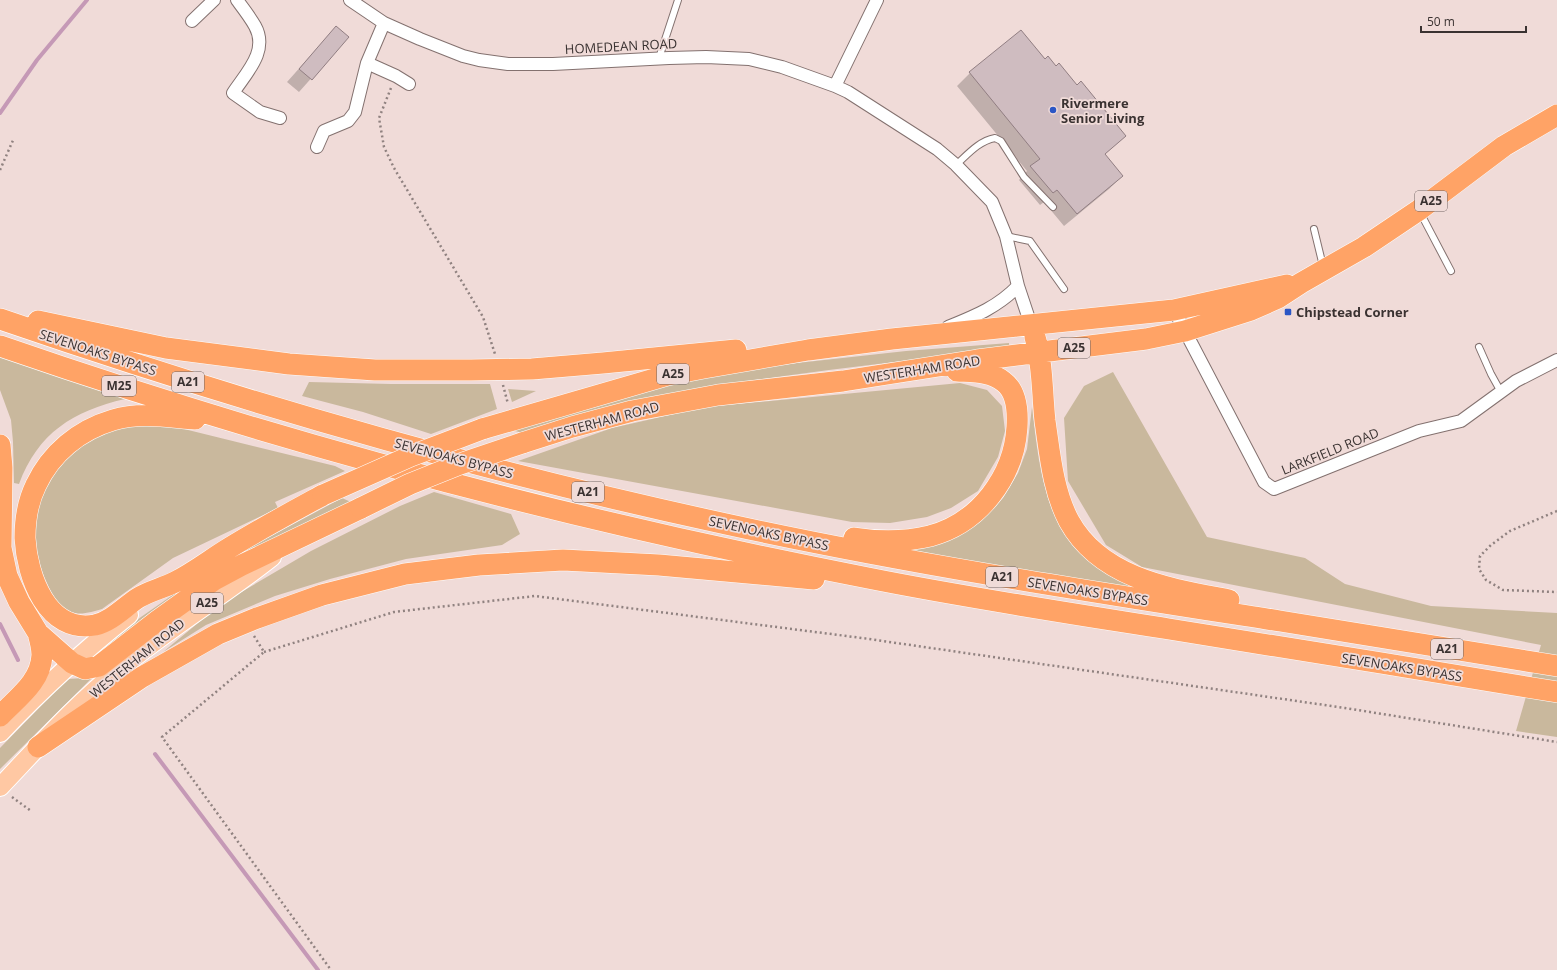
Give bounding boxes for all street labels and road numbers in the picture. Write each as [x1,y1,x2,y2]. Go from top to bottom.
street label: HOMEDEAN ROAD [564,34,678,58]
road number: A25 [1415,191,1447,211]
street label: SEVENOAKS BYPASS [37,325,159,379]
road number: A25 [1058,338,1090,358]
street label: WESTERHAM ROAD [863,351,981,387]
road number: A25 [657,364,689,384]
road number: A21 [172,372,204,392]
road number: M25 [102,376,136,396]
street label: WESTERHAM ROAD [543,397,661,445]
street label: LARKFIELD ROAD [1278,423,1382,479]
street label: SEVENOAKS BYPASS [393,434,515,482]
road number: A21 [572,482,604,502]
street label: SEVENOAKS BYPASS [708,512,830,554]
road number: A21 [986,567,1018,587]
street label: SEVENOAKS BYPASS [1026,573,1150,609]
road number: A25 [191,593,223,613]
street label: WESTERHAM ROAD [86,614,188,702]
road number: A21 [1431,639,1463,659]
street label: SEVENOAKS BYPASS [1340,649,1464,685]

